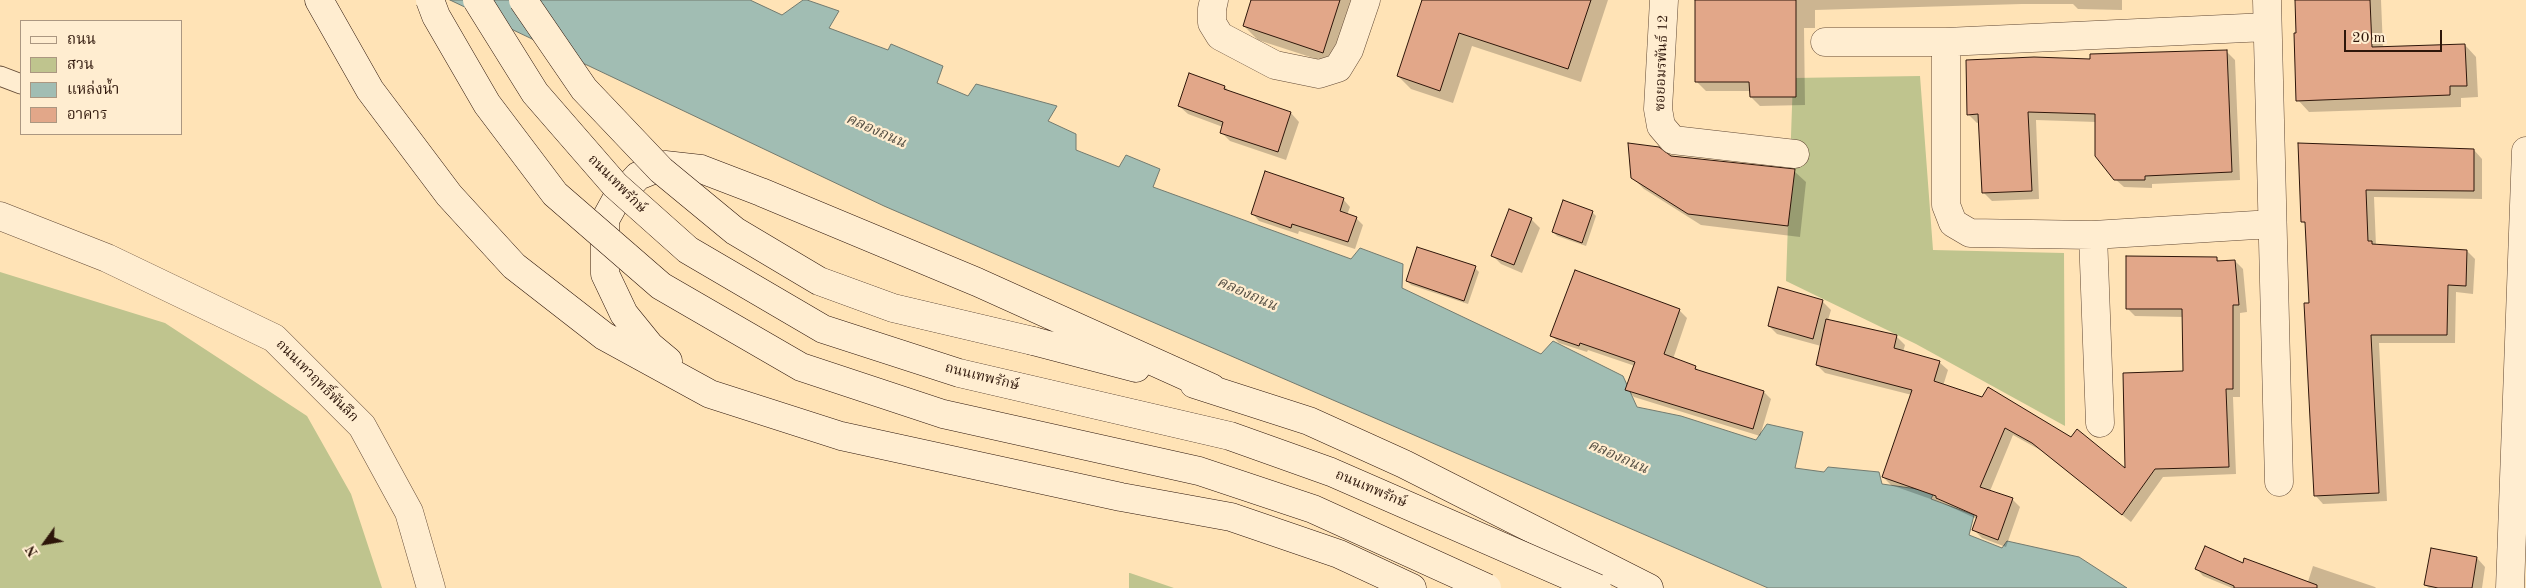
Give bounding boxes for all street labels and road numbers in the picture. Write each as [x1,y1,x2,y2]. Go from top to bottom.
street label: ซอยอมรพันธ์ 12 [1652,14,1672,112]
street label: ถนนเทพรักษ์ [584,151,650,217]
street label: ถนนเทวฤทธิ์พันลึก [272,336,362,426]
street label: ถนนเทพรักษ์ [943,360,1021,394]
street label: ถนนเทพรักษ์ [1333,466,1409,512]

